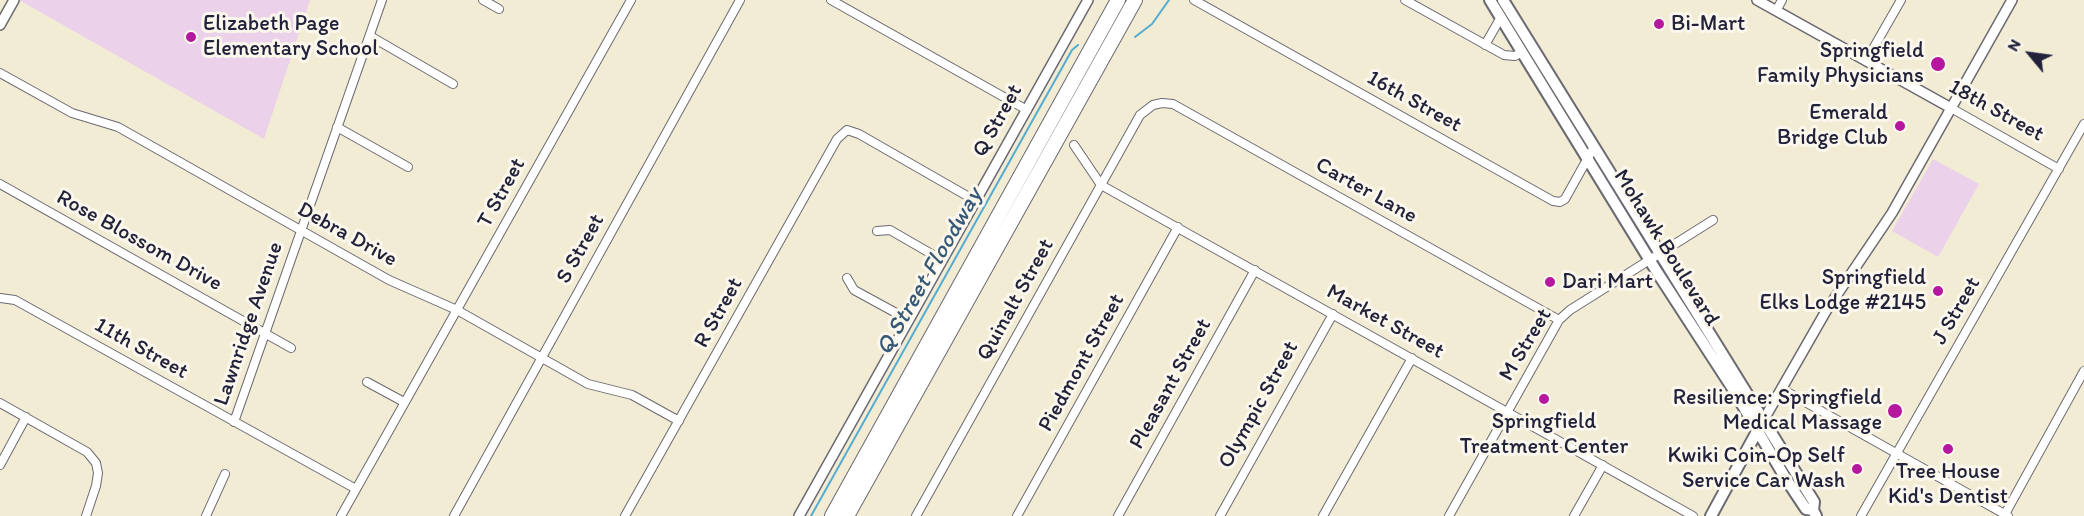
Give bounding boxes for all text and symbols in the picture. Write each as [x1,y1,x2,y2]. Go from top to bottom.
place label: Elizabeth Page Elementary School [203,11,378,62]
place label: Bi-Mart [1671,11,1745,37]
marker: Bi-Mart [1652,17,1666,31]
north arrow [2000,24,2060,84]
marker: Elizabeth Page Elementary School [184,30,198,44]
text: N [2003,36,2025,54]
place label: Springfield Family Physicians [1757,38,1924,90]
marker: Springfield Family Physicians [1929,55,1947,73]
street label: 16th Street [1362,65,1466,139]
street label: 18th Street [1944,74,2048,148]
street label: Q Street [967,80,1029,162]
place label: Emerald Bridge Club [1777,100,1888,152]
marker: Emerald Bridge Club [1893,119,1907,133]
street label: Carter Lane [1311,152,1421,230]
street label: T Street [472,154,532,232]
street label: Mohawk Boulevard [1607,165,1725,331]
water label: Q Street Floodway [871,183,989,361]
street label: Rose Blossom Drive [52,185,226,297]
street label: Debra Drive [292,197,402,273]
street label: S Street [551,210,611,288]
street label: Quinalt Street [972,234,1060,366]
street label: Lawnridge Avenue [209,239,289,409]
place label: Springfield Elks Lodge #2145 [1760,265,1926,316]
place label: Dari Mart [1562,269,1653,295]
street label: J Street [1927,272,1987,350]
street label: R Street [689,273,749,353]
marker: Dari Mart [1543,275,1557,289]
street label: Market Street [1322,279,1448,365]
marker: Springfield Elks Lodge #2145 [1931,284,1945,298]
street label: Piedmont Street [1033,289,1131,437]
street label: M Street [1494,304,1558,386]
street label: 11th Street [90,312,192,386]
street label: Pleasant Street [1124,314,1218,454]
street label: Olympic Street [1213,337,1305,473]
place label: Resilience: Springfield Medical Massage [1673,385,1882,436]
marker: Springfield Treatment Center [1537,392,1551,406]
marker: Resilience: Springfield Medical Massage [1886,402,1904,420]
place label: Springfield Treatment Center [1460,409,1628,460]
marker: Tree House Kid's Dentist [1941,442,1955,456]
place label: Kwiki Coin-Op Self Service Car Wash [1667,443,1845,494]
place label: Tree House Kid's Dentist [1888,459,2008,511]
marker: Kwiki Coin-Op Self Service Car Wash [1850,462,1864,476]

